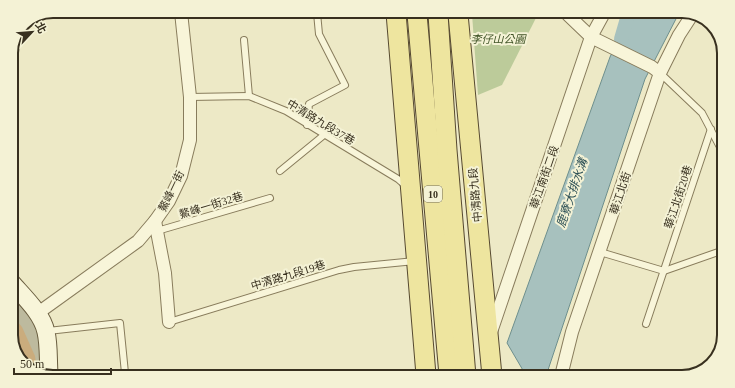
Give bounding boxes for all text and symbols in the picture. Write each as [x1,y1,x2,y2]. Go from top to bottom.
north arrow [12,12,52,52]
text: 北 [33,20,49,35]
park label: 李仔山公園 [471,33,527,45]
street label: 中清路九段37巷 [285,97,357,147]
street label: 華江南街二段 [528,144,560,210]
water label: 鹿寮大排水溝 [554,155,591,229]
street label: 華江北街20巷 [662,164,694,230]
street label: 中清路九段 [467,167,483,223]
street label: 鰲峰一街 [156,169,186,213]
street label: 華江北街 [607,170,633,216]
road number: 10 [424,186,442,202]
street label: 鰲峰一街32巷 [178,190,244,220]
street label: 中清路九段19巷 [249,258,327,292]
scale bar [14,350,111,376]
text: 50 m [20,357,45,371]

